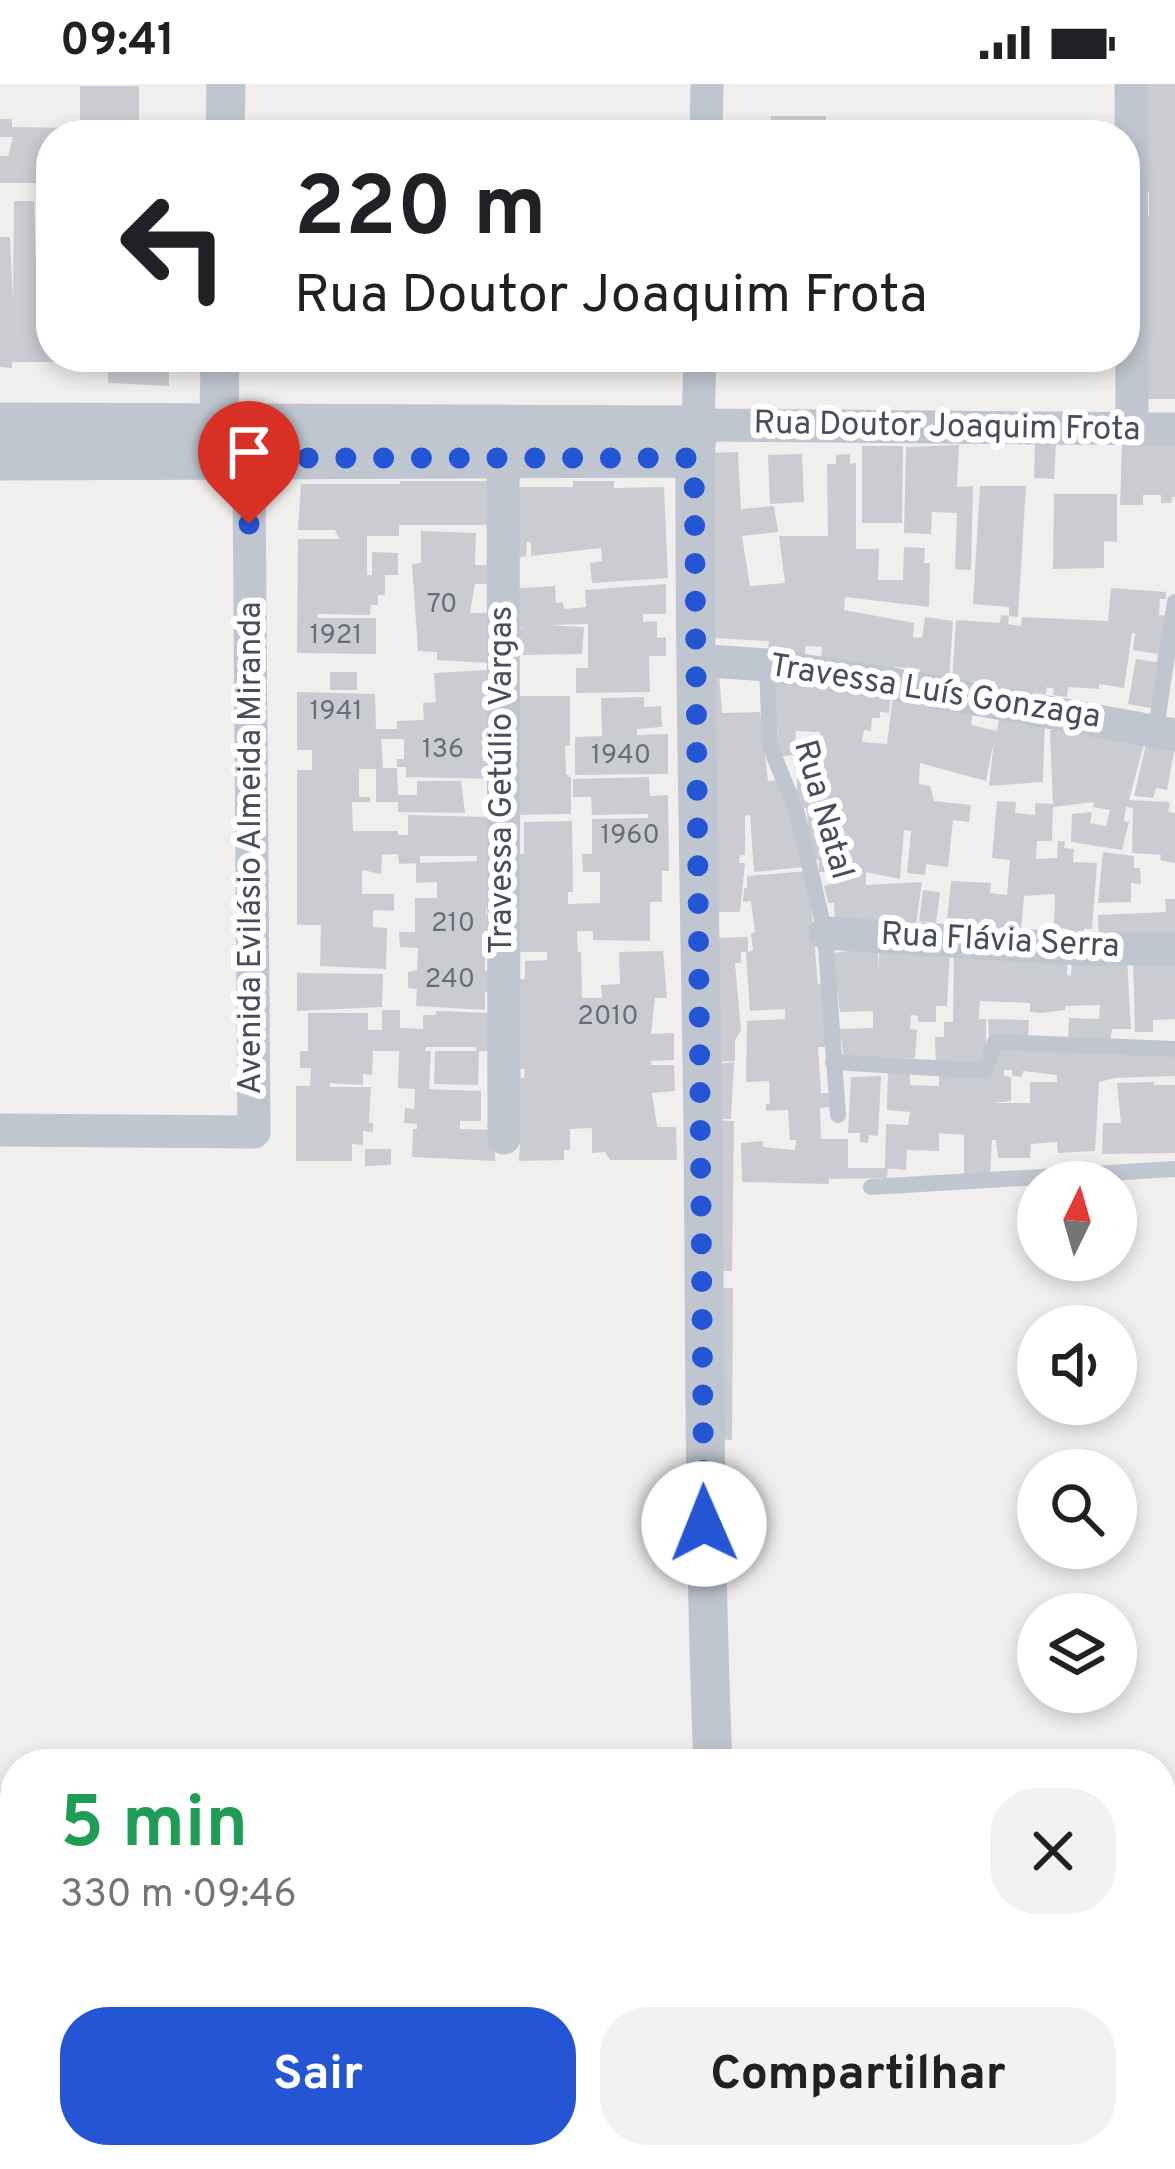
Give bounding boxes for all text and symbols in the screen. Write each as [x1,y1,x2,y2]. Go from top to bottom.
text: 09:41 [60,14,175,71]
text: 220 m [294,159,547,265]
icon: left [96,168,252,324]
text: Rua Doutor Joaquim Frota [294,263,928,332]
pin [198,401,300,524]
street label: Rua Doutor Joaquim Frota [753,404,1141,452]
icon: arrive [216,419,282,485]
house number: 70 [427,588,457,622]
street label: Avenida Evilásio Almeida Miranda [231,601,273,1095]
street label: Travessa Getúlio Vargas [482,606,524,954]
house number: 1921 [310,619,362,653]
street label: Travessa Luís Gonzaga [766,646,1104,740]
house number: 1941 [309,695,363,729]
house number: 136 [422,733,464,767]
street label: Rua Natal [782,736,862,884]
house number: 1940 [591,739,651,773]
house number: 1960 [600,819,660,853]
house number: 210 [431,907,475,941]
street label: Rua Flávia Serra [880,915,1120,969]
house number: 240 [425,963,475,997]
house number: 2010 [577,1000,639,1034]
north arrow [1017,1161,1137,1281]
map controls [1017,1161,1137,1713]
button: sound [1017,1305,1137,1425]
button: search [1017,1449,1137,1569]
position arrow [641,1461,767,1587]
button: layers [1017,1593,1137,1713]
text: 5 min [60,1781,248,1873]
button: close [990,1788,1116,1914]
text: 330 m · 09:46 [60,1872,297,1921]
button: Sair [60,2007,576,2145]
button: Compartilhar [600,2007,1116,2145]

